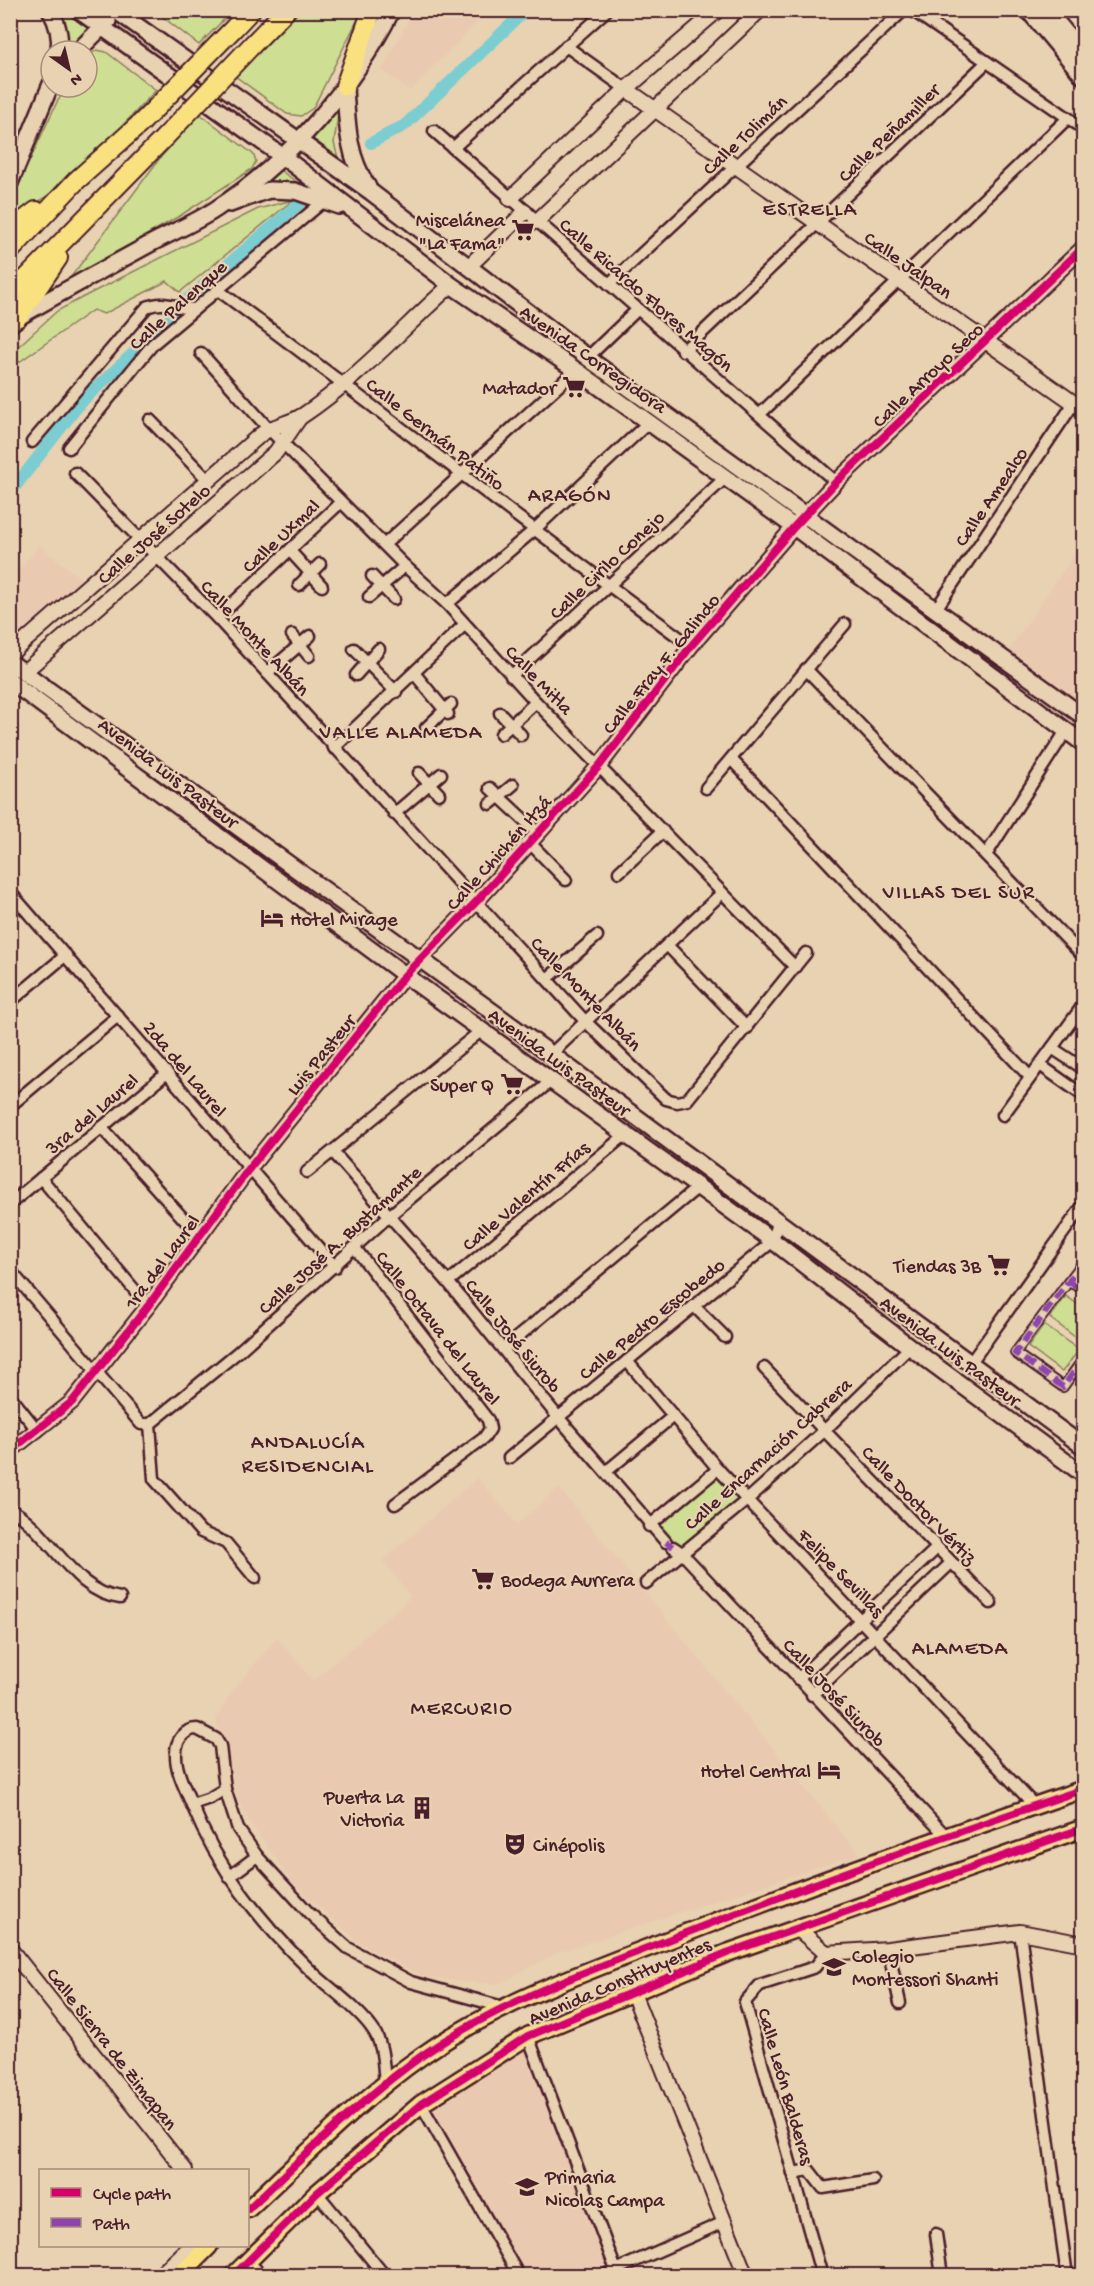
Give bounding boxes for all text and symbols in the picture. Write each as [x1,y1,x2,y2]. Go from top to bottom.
north arrow [39,39,99,99]
text: N [65,68,85,90]
street label: Calle Peñamiller [835,79,947,189]
street label: Calle Tolimán [699,91,794,182]
district label: ESTRELLA [763,199,857,224]
place label: Miscelánea "La Fama" [416,211,506,257]
street label: Calle Ricardo Flores Magón [553,215,737,379]
supermarket icon: Miscelánea "La Fama" [510,217,536,243]
street label: Calle Jalpan [858,228,956,306]
street label: Calle Palenque [126,256,234,357]
street label: Avenida Corregidora [514,302,671,421]
street label: Calle Arroyo Seco [869,319,990,434]
street label: Calle Germán Patiño [360,374,508,497]
supermarket icon: Matador [561,374,587,400]
place label: Matador [483,379,558,402]
street label: Calle Amealco [951,444,1035,552]
street label: Calle José Sotelo [94,480,216,591]
district label: ARAGÓN [528,485,612,510]
street label: Calle Uxmal [239,496,326,579]
street label: Calle Cirilo Conejo [546,507,671,626]
street label: Calle Monte Albán [194,577,313,703]
street label: Calle Fray F. Galindo [599,590,726,740]
street label: Calle Mitla [499,642,577,722]
street label: Avenida Luis Pasteur [92,714,243,836]
district label: VALLE ALAMEDA [318,722,483,747]
street label: Calle Chichén Itzá [443,791,559,917]
district label: VILLAS DEL SUR [882,882,1035,907]
hotel icon: Hotel Mirage [259,905,285,931]
place label: Hotel Mirage [290,910,398,933]
street label: Calle Monte Albán [524,933,645,1058]
street label: Avenida Luis Pasteur [482,1005,635,1124]
street label: Luis Pasteur [283,1010,364,1101]
street label: 2da del Laurel [137,1018,230,1123]
street label: 3ra del Laurel [41,1070,144,1162]
supermarket icon: Super Q [499,1071,525,1097]
place label: Super Q [430,1076,494,1099]
street label: Calle Valentín Frías [459,1137,596,1258]
street label: Calle José A. Bustamante [255,1162,428,1321]
street label: 1ra del Laurel [120,1212,207,1315]
street label: Calle Octava del Laurel [369,1247,504,1411]
supermarket icon: Tiendas 3B [986,1252,1012,1278]
street label: Calle Pedro Escobedo [576,1255,731,1387]
place label: Tiendas 3B [893,1257,982,1280]
street label: Calle José Siurob [458,1275,565,1399]
street label: Avenida Luis Pasteur [874,1292,1025,1414]
street label: Calle Encarnación Cabrera [681,1374,858,1537]
district label: ANDALUCÍA RESIDENCIAL [242,1432,374,1481]
street label: Calle Doctor Vértiz [855,1442,981,1571]
street label: Felipe Sevillas [791,1525,888,1624]
supermarket icon: Bodega Aurrera [470,1566,496,1592]
place label: Bodega Aurrera [500,1571,636,1594]
street label: Calle José Siurob [776,1635,889,1754]
district label: ALAMEDA [912,1638,1008,1663]
district label: MERCURIO [411,1698,513,1723]
hotel icon: Hotel Central [816,1757,842,1783]
place label: Hotel Central [700,1762,811,1785]
place label: Puerta La Victoria [323,1788,405,1834]
building icon: Puerta La Victoria [409,1795,435,1821]
theatre icon: Cinépolis [502,1831,528,1857]
place label: Cinépolis [533,1836,605,1859]
street label: Avenida Constituyentes [526,1934,716,2032]
place label: Colegio Montessori Shanti [852,1947,999,1993]
school or university icon: Colegio Montessori Shanti [821,1954,847,1980]
street label: Calle Sierra de Zimapan [40,1964,181,2136]
street label: Calle León Balderas [750,2006,817,2168]
place label: Primaria Nicolas Campa [544,2168,665,2214]
legend [39,2169,249,2247]
school or university icon: Primaria Nicolas Campa [514,2174,540,2200]
text: Cycle path [93,2185,171,2206]
text: Path [92,2215,130,2236]

